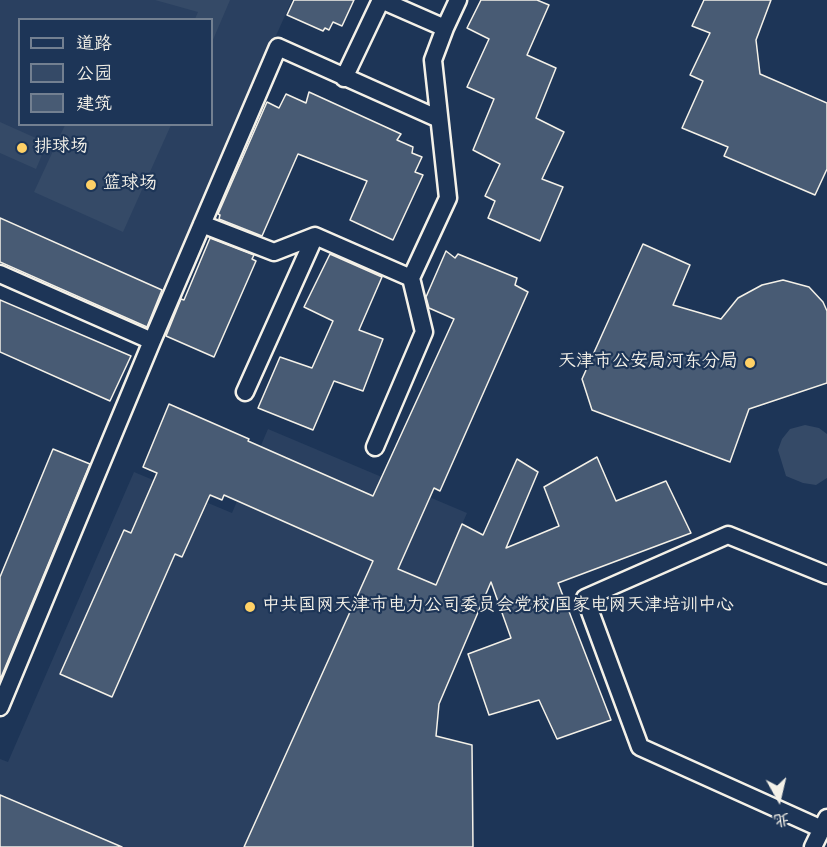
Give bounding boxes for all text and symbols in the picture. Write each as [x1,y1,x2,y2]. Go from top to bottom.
legend [18,18,213,126]
text: 道路 [76,35,112,56]
text: 公园 [76,65,112,86]
text: 建筑 [76,95,112,116]
place label: 排球场 [34,137,88,159]
marker: 排球场 [15,141,29,155]
place label: 篮球场 [103,174,157,196]
marker: 篮球场 [84,178,98,192]
place label: 天津市公安局河东分局 [558,352,738,374]
marker: 天津市公安局河东分局 [743,356,757,370]
place label: 中共国网天津市电力公司委员会党校/国家电网天津培训中心 [262,596,734,618]
marker: 中共国网天津市电力公司委员会党校/国家电网天津培训中心 [243,600,257,614]
north arrow [749,769,809,829]
text: 北 [772,807,791,828]

